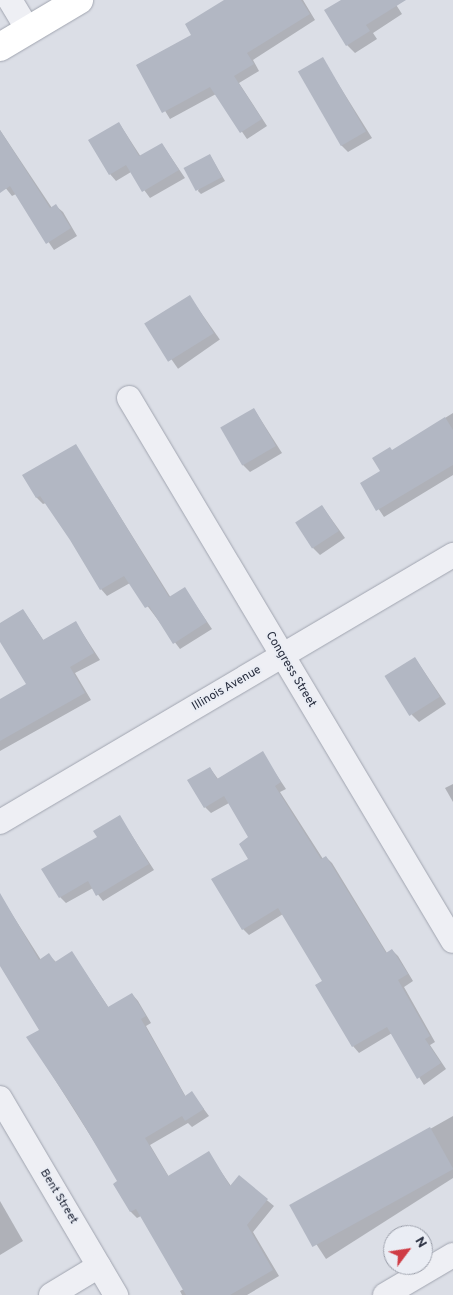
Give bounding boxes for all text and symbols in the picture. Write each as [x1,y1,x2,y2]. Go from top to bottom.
street label: Congress Street [262,629,318,711]
street label: Illinois Avenue [190,663,264,715]
street label: Bent Street [36,1167,80,1227]
north arrow [383,1225,433,1275]
text: N [411,1234,430,1251]

